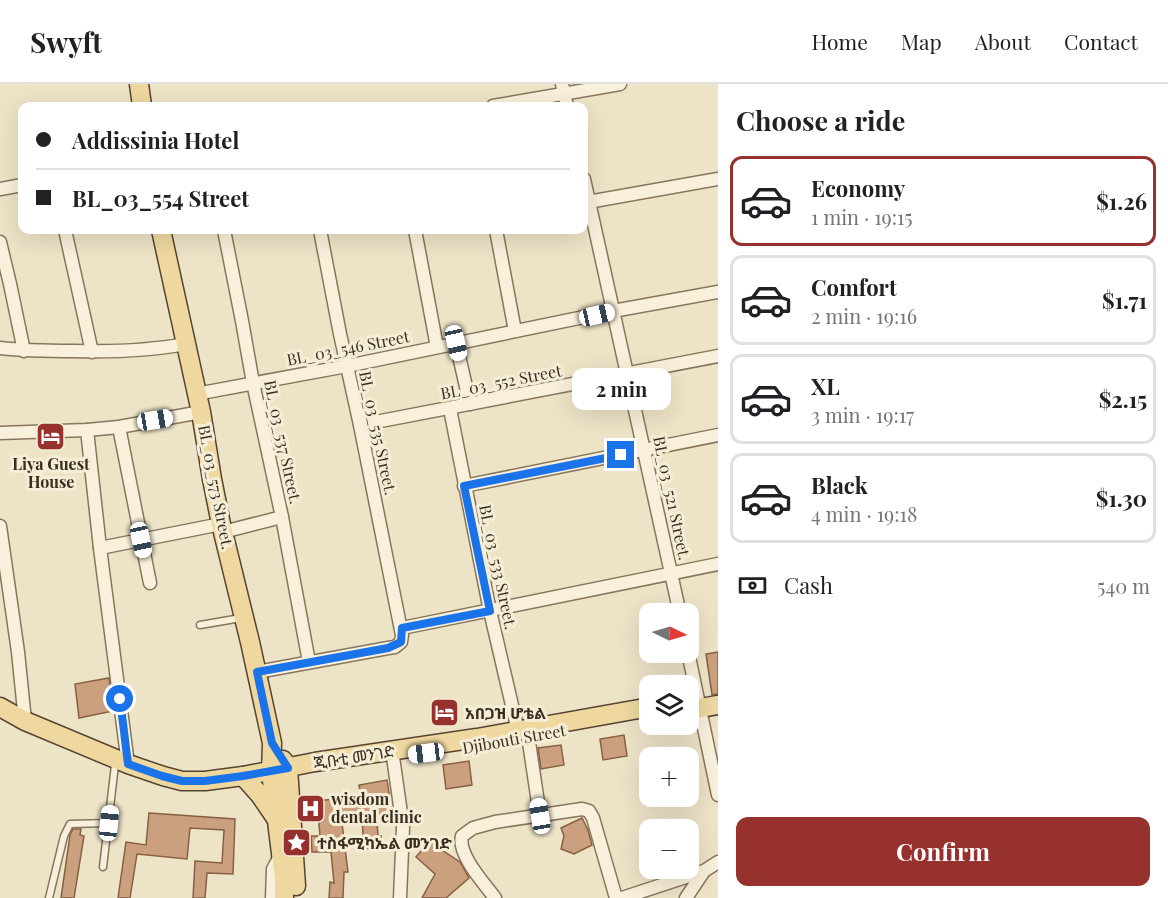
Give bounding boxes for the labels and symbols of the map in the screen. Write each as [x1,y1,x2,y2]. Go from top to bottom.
car [577,302,617,328]
car [443,323,469,363]
street label: BL_03_546 Street [285,325,411,370]
street label: BL_03_552 Street [439,359,564,404]
callout: 2 min [572,368,670,410]
street label: BL_03_535 Street. [355,369,402,497]
street label: BL_03_537 Street. [260,378,307,506]
car [136,408,174,432]
hotel icon: Liya Guest House [35,420,67,452]
street label: BL_03_573 Street. [194,423,239,551]
street label: BL_03_521 Street. [649,434,696,562]
route end [607,441,634,468]
place label: Liya Guest House [12,453,90,492]
street label: BL_03_533 Street. [475,503,522,631]
car [128,521,154,559]
north arrow [639,603,699,663]
route start [106,685,133,712]
hotel icon: አበጋዝ ሆቴል [428,697,460,729]
place label: አበጋዝ ሆቴል [465,702,546,723]
street label: Djibouti Street [460,719,568,758]
street label: ጂቡቲ መንገድ [312,740,397,773]
car [407,742,445,764]
place label: wisdom dental clinic [330,788,422,827]
hospital icon: wisdom dental clinic [294,792,326,824]
car [528,797,552,835]
car [98,804,120,842]
place icon: ተስፋሚካኤል መንገድ [280,827,312,859]
place label: ተስፋሚካኤል መንገድ [317,832,453,853]

